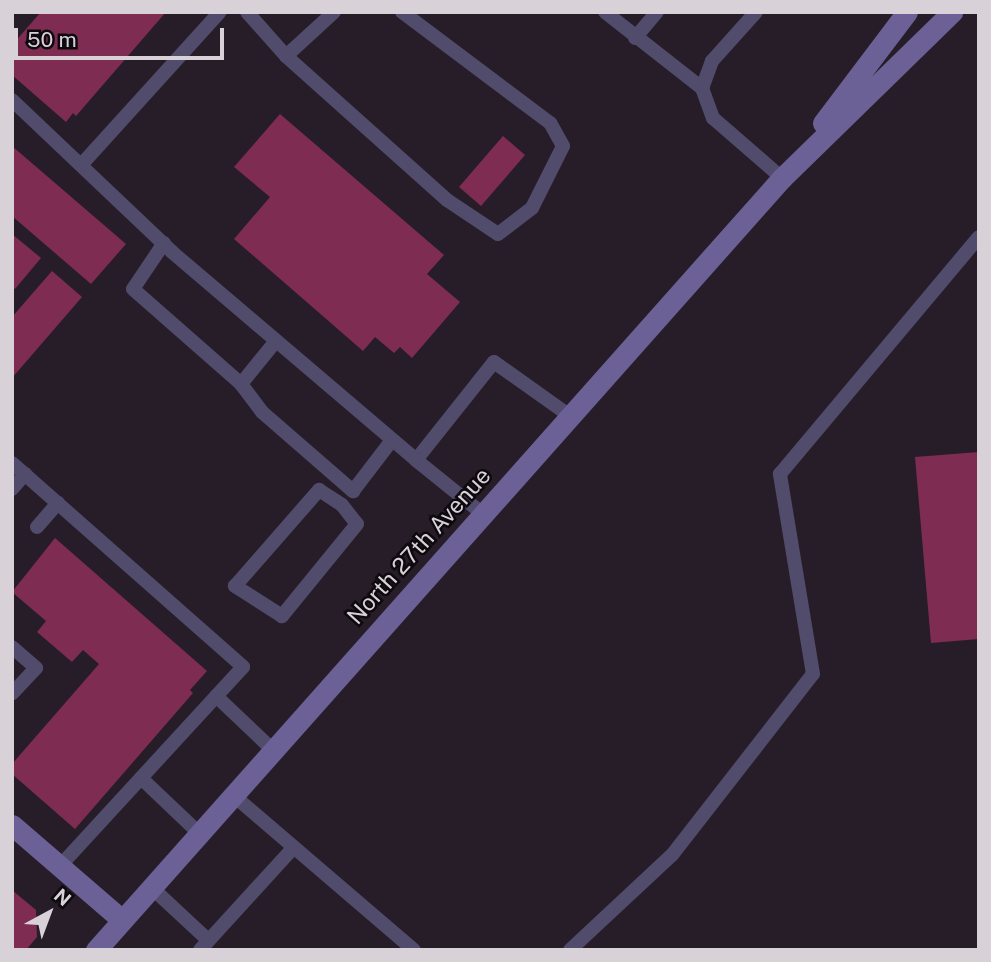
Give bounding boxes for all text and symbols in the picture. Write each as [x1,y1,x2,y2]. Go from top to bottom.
scale bar [18,14,228,58]
text: 50 m [27,27,77,52]
street label: North 27th Avenue [342,462,496,630]
north arrow [14,878,84,948]
text: N [50,884,76,910]

